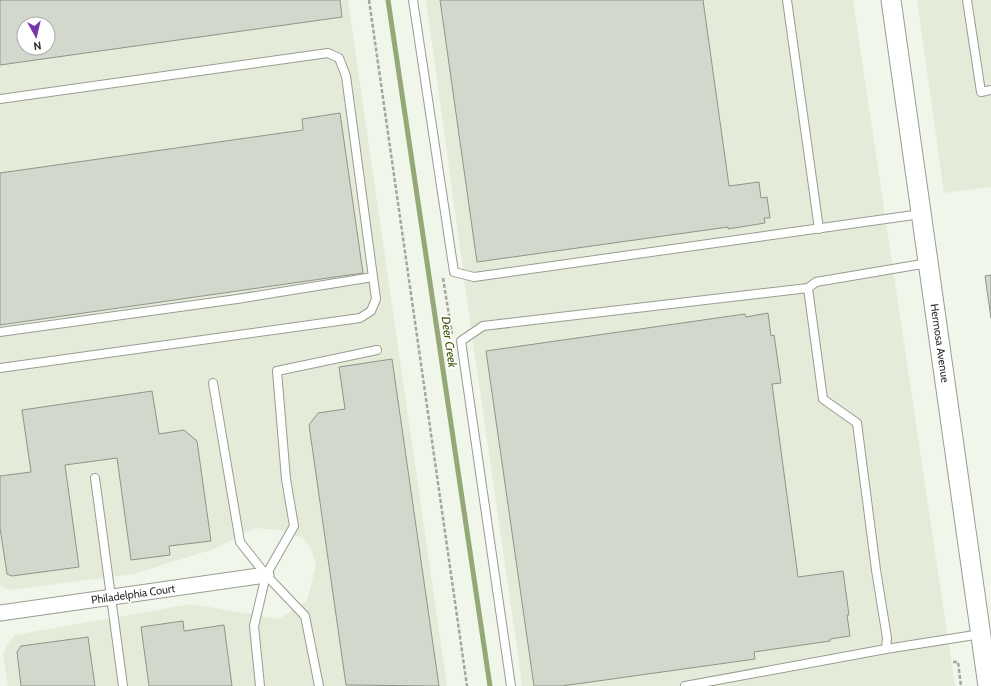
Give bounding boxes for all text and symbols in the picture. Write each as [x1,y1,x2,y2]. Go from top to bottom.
north arrow [16,16,56,56]
text: N [33,38,42,53]
street label: Hermosa Avenue [928,303,953,384]
water label: Deer Creek [438,315,461,369]
street label: Philadelphia Court [90,581,176,607]

